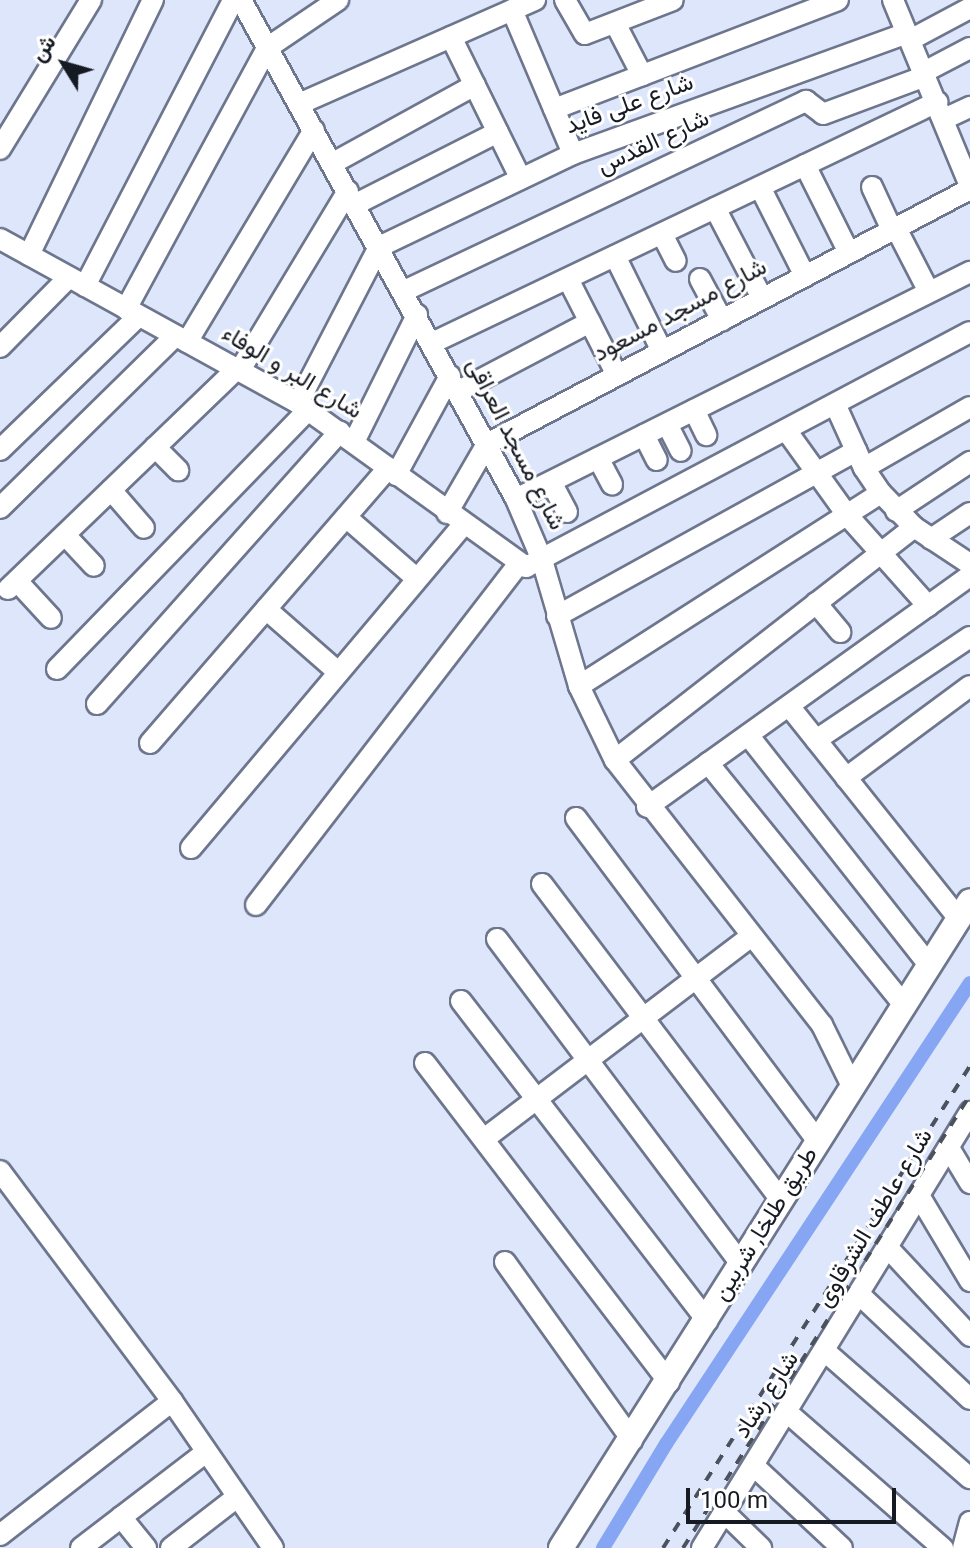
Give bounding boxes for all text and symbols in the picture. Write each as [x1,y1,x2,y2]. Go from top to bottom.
north arrow [24,24,104,104]
text: ش [23,28,66,70]
street label: شارع على فايد [562,69,698,143]
street label: شارع القدس [593,106,715,182]
street label: شارع مسجد مسعود [589,254,773,370]
street label: شارع البر و الوفاء [216,321,366,427]
street label: شارع مسجد العراقى [458,354,570,536]
street label: شارع عاطف الشرقاوى [811,1125,941,1313]
street label: طريق طلخا, شربين [708,1143,826,1307]
street label: شارع رشاد [729,1347,807,1445]
scale bar [690,1472,900,1522]
text: 100 m [700,1483,768,1521]

